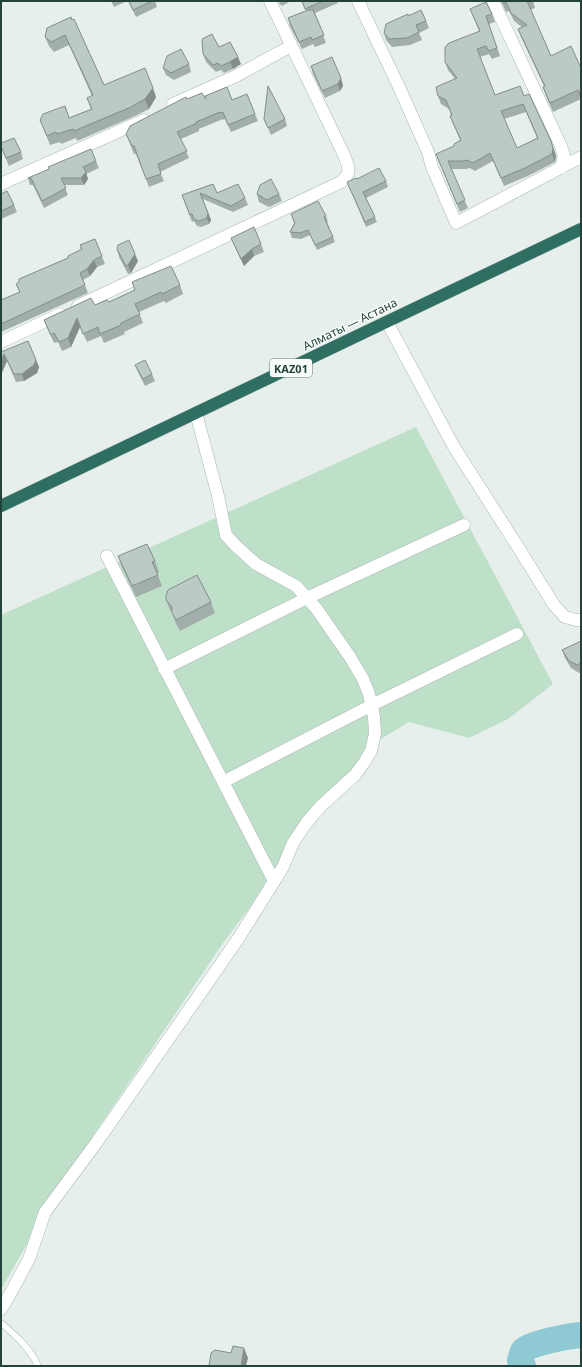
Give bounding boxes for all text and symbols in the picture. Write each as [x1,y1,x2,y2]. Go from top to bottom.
street label: Алматы — Астана [300,294,400,354]
road number: KАZ01 [270,359,312,377]

